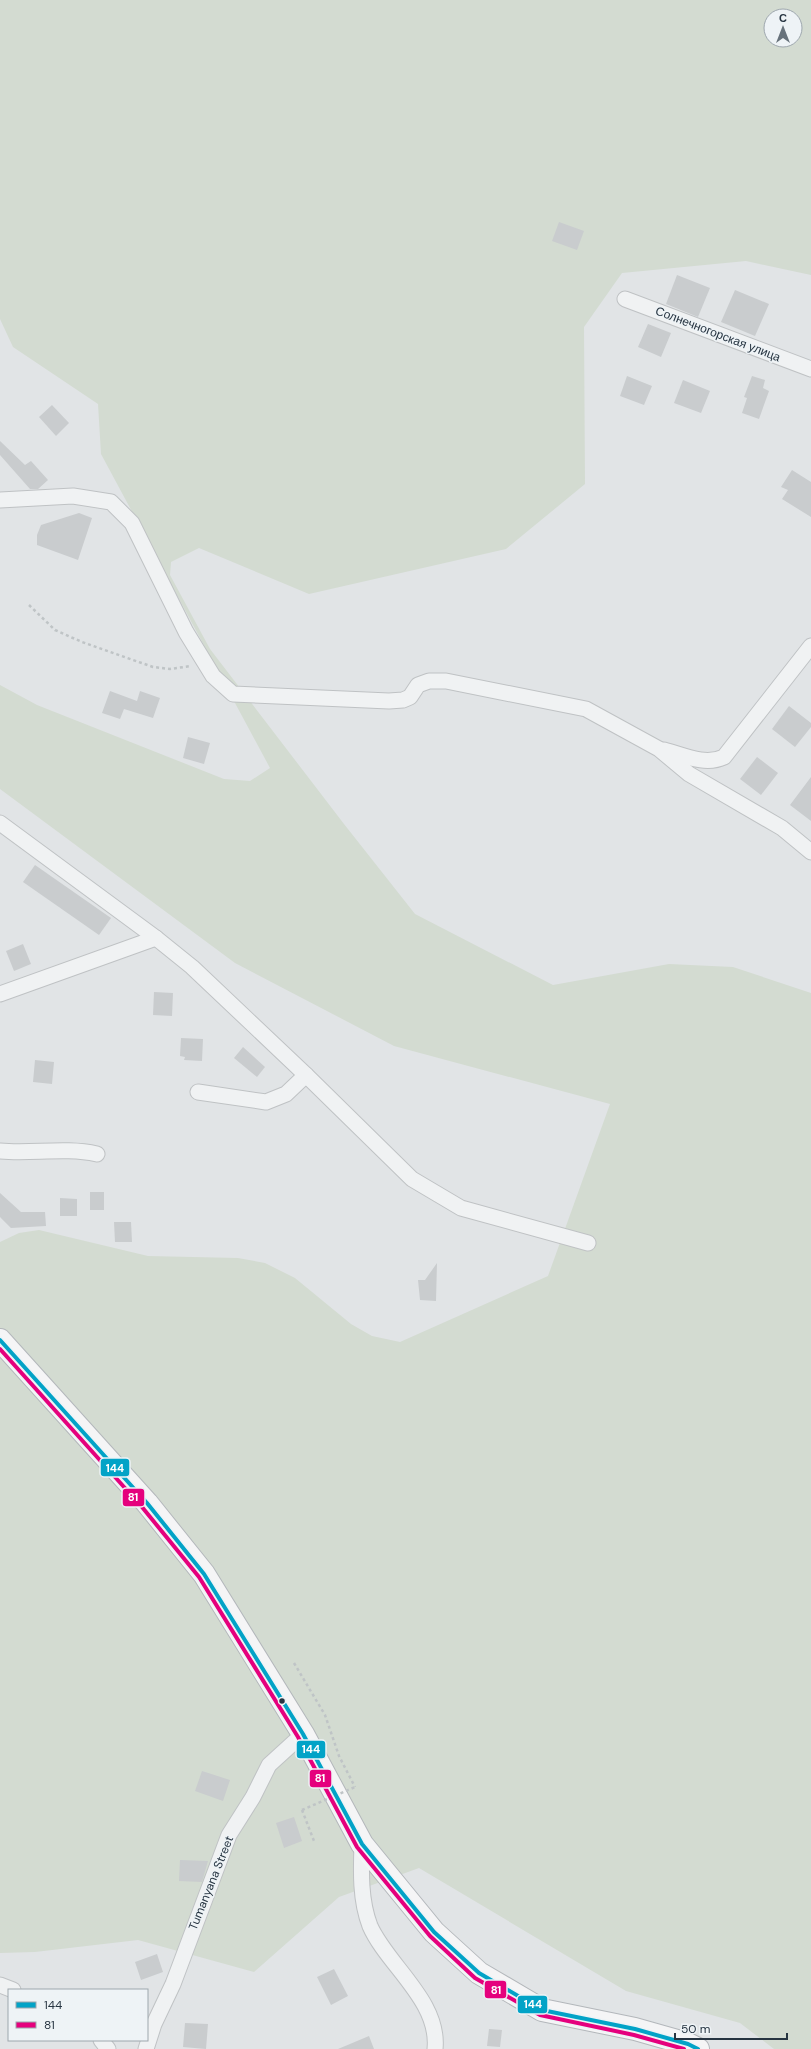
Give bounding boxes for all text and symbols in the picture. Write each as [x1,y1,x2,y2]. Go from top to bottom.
north arrow [763,8,803,48]
text: С [779,11,787,25]
street label: Солнечногорская улица [653,303,783,365]
line badge: 144 [100,1458,130,1477]
text: 144 [106,1461,124,1475]
line badge: 81 [122,1488,145,1507]
text: 81 [128,1490,138,1504]
unlabelled marker [277,1696,287,1706]
line badge: 144 [296,1740,326,1759]
text: 144 [302,1742,320,1756]
line badge: 81 [309,1769,332,1788]
text: 81 [315,1771,325,1785]
street label: Tumanyana Street [185,1833,237,1933]
line badge: 81 [484,1980,507,1999]
text: 81 [491,1983,501,1997]
legend [8,1989,148,2041]
line badge: 144 [517,1995,548,2014]
text: 144 [44,1997,62,2013]
text: 144 [524,1997,542,2011]
scale bar [675,2015,787,2041]
text: 81 [44,2017,55,2033]
text: 50 m [681,2021,710,2037]

